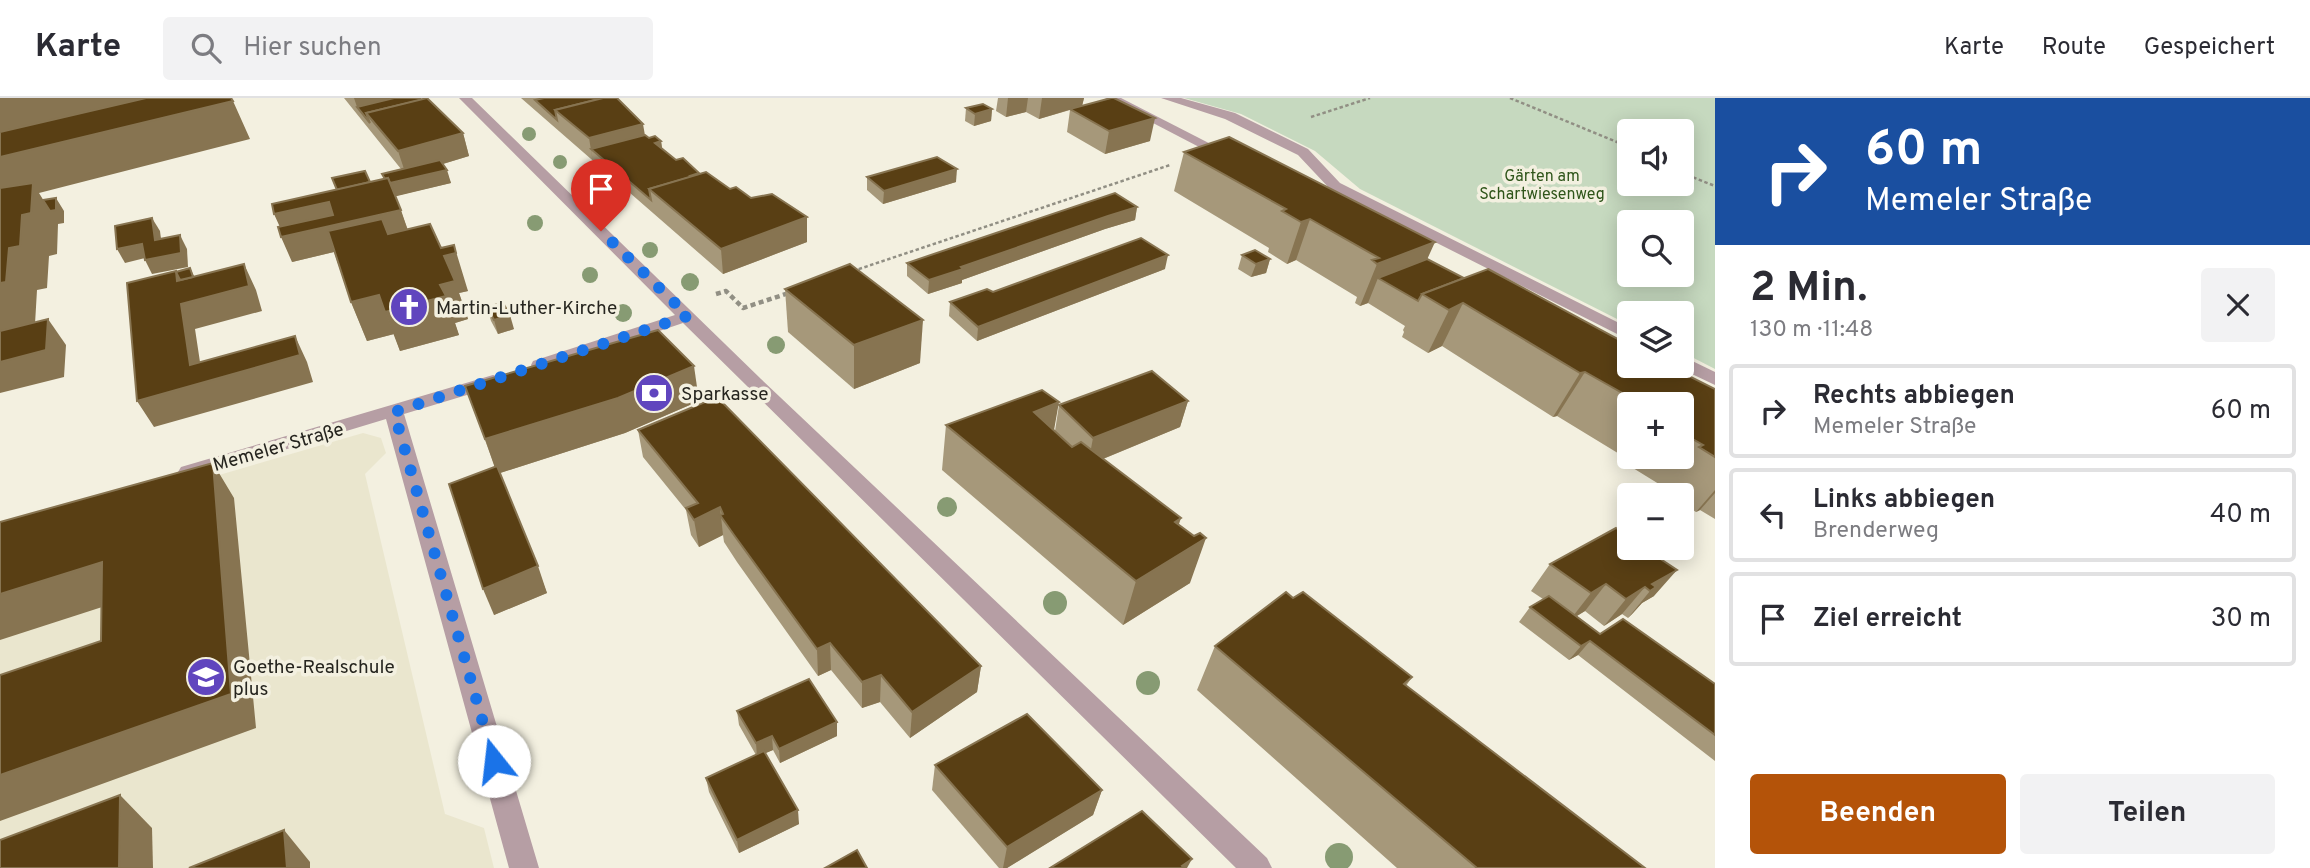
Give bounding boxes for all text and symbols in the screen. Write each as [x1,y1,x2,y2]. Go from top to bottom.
search box [163,17,653,80]
text: Karte [35,27,121,69]
icon: search [187,29,225,67]
text: Hier suchen [243,32,382,65]
text: Karte [1944,33,2004,63]
text: Route [2042,33,2106,63]
text: Gespeichert [2144,33,2275,63]
map controls [1617,119,1694,560]
button: sound [1617,119,1694,196]
text: 60 m [1865,121,1983,183]
icon: right [1750,126,1841,217]
pin [571,159,631,231]
park label: Gärten am Schartwiesenweg [1479,167,1605,205]
icon: arrive [582,170,620,208]
text: Memeler Straße [1865,182,2092,222]
button: search [1617,210,1694,287]
text: 2 Min. [1750,263,1867,316]
button: close [2201,268,2275,342]
church icon: Martin-Luther-Kirche [388,286,430,328]
place label: Martin-Luther-Kirche [436,297,617,321]
button: layers [1617,301,1694,378]
text: 130 m · 11:48 [1750,316,1873,345]
bank icon: Sparkasse [633,372,675,414]
text: Rechts abbiegen [1813,380,2015,413]
place label: Sparkasse [681,383,768,407]
button: + [1617,392,1694,469]
icon: right [1754,392,1792,430]
text: 60 m [2211,395,2271,428]
text: Memeler Straße [1813,413,1976,442]
street label: Memeler Straße [210,418,347,478]
button: − [1617,483,1694,560]
text: Links abbiegen [1813,484,1995,517]
icon: left [1754,496,1792,534]
text: 40 m [2210,499,2271,532]
text: Brenderweg [1813,517,1939,546]
icon: arrive [1754,600,1792,638]
text: Ziel erreicht [1813,603,1962,636]
text: 30 m [2211,603,2271,636]
school or university icon: Goethe-Realschule plus [185,656,227,698]
place label: Goethe-Realschule plus [233,656,395,702]
position arrow [457,724,531,798]
button: Beenden [1750,774,2006,854]
button: Teilen [2020,774,2275,854]

